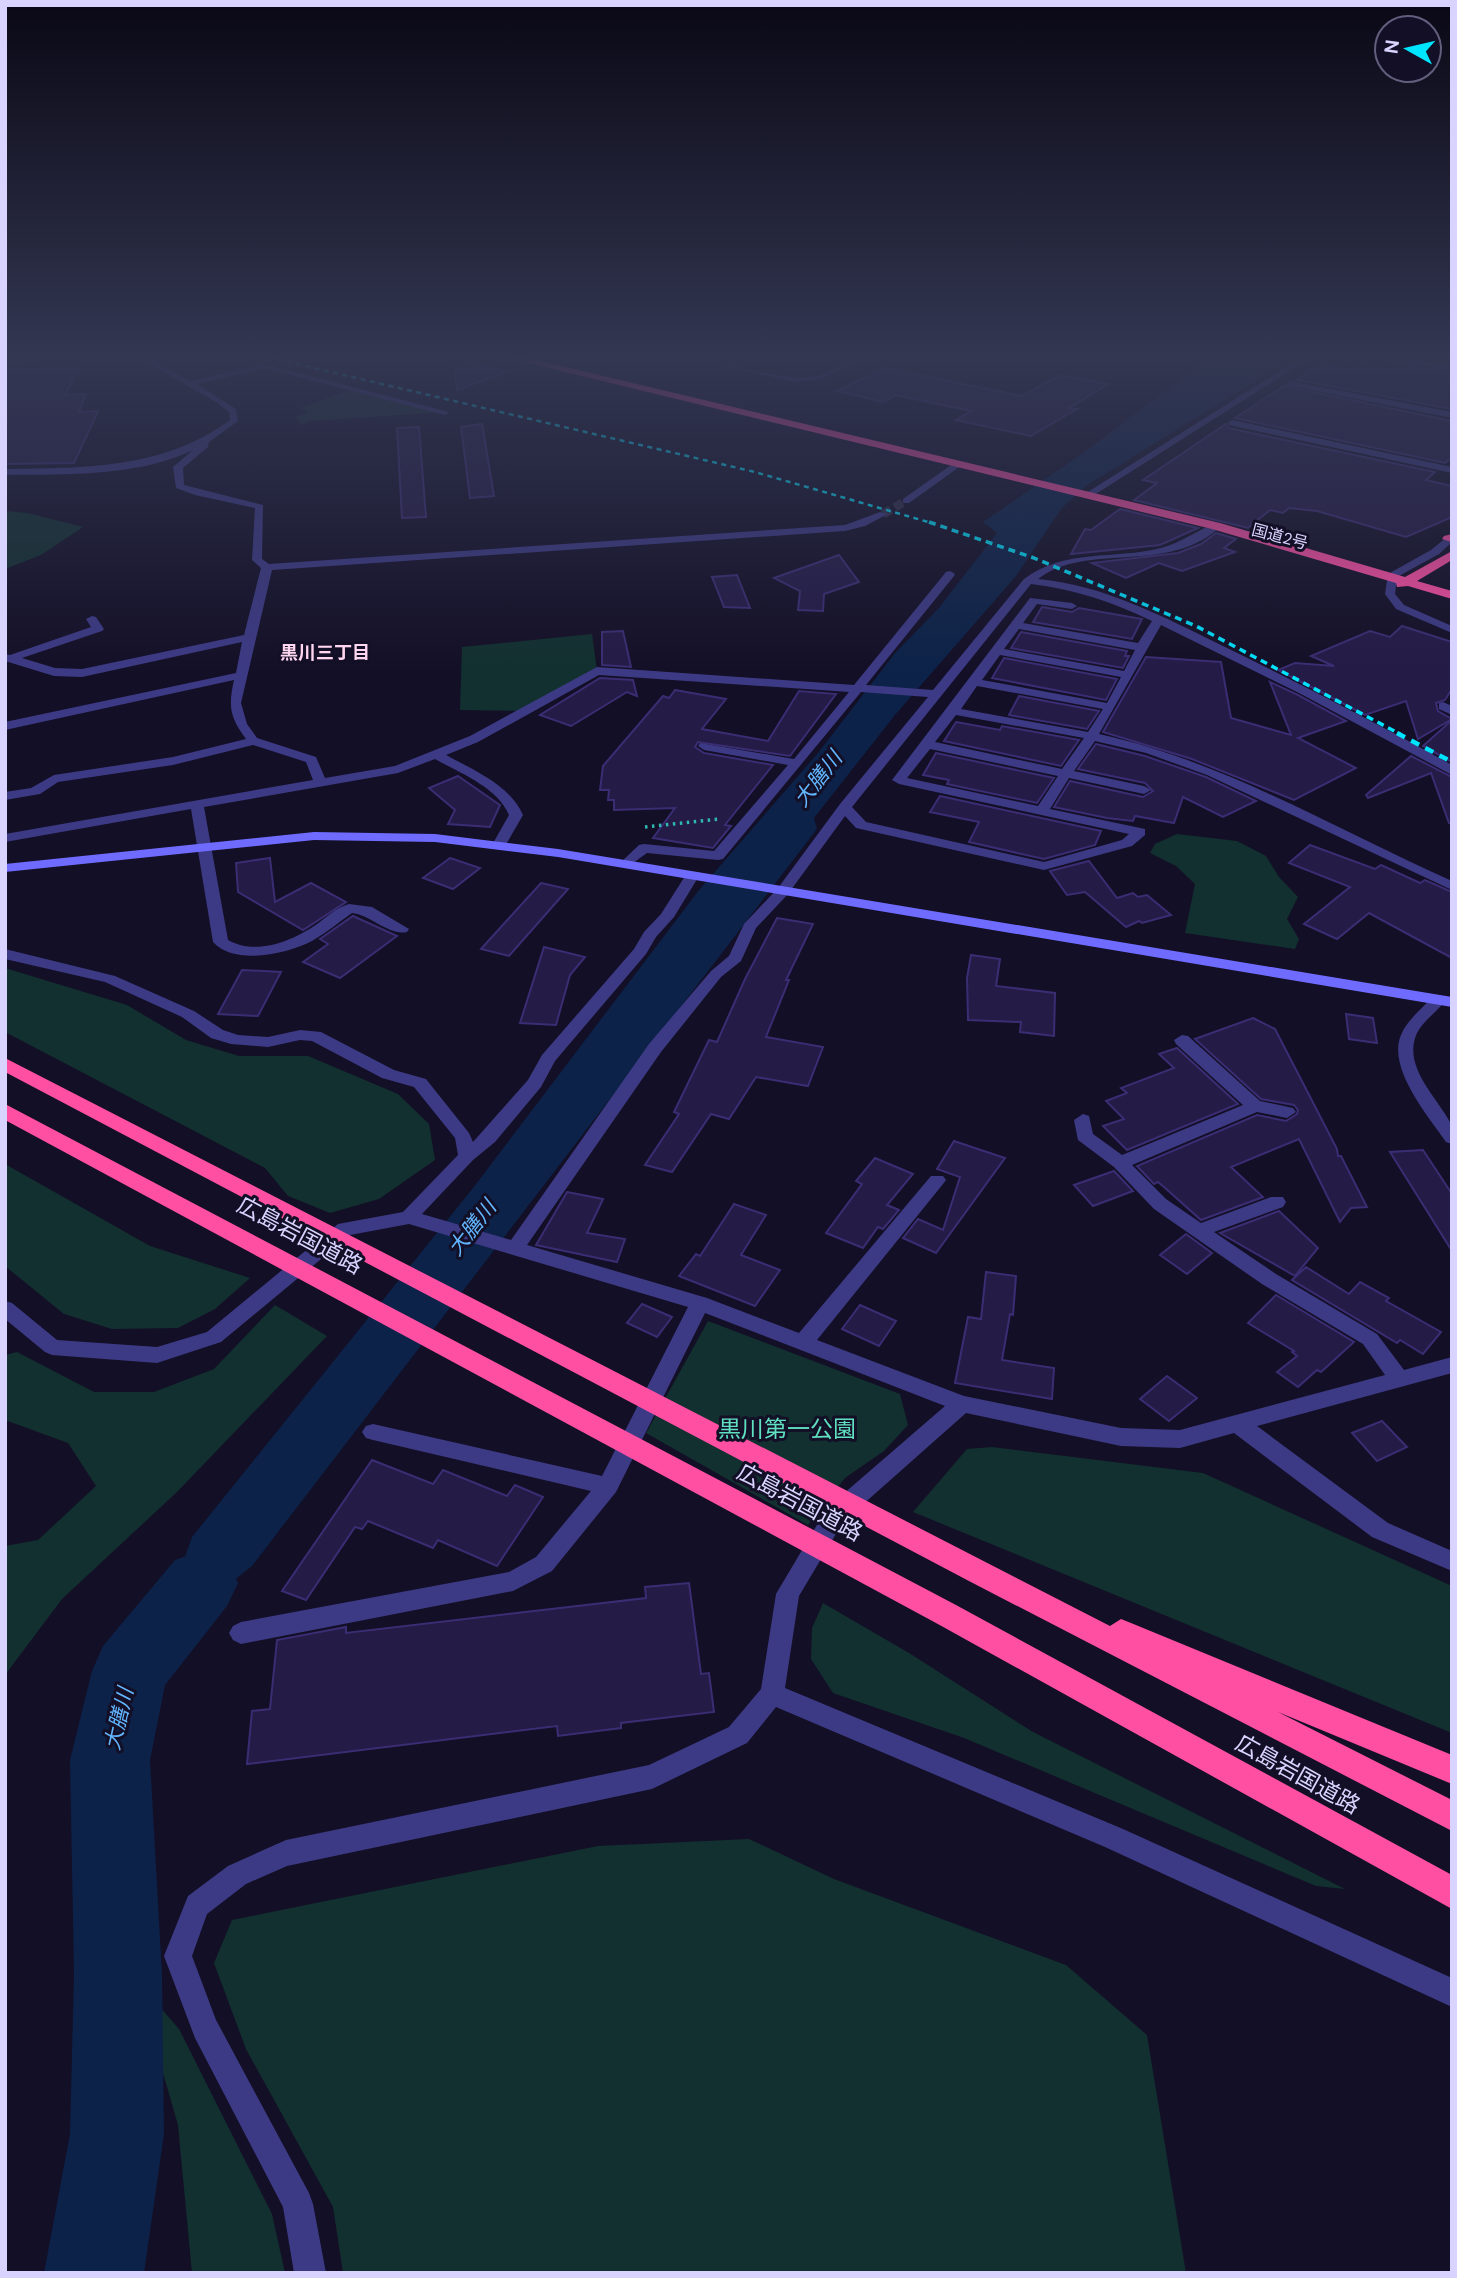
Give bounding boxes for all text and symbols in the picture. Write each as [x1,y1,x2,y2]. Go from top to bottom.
north arrow [1373,14,1443,84]
text: N [1378,38,1405,55]
street label: 国道2号 [1250,519,1310,554]
district label: 黒川三丁目 [280,641,370,665]
water label: 大膳川 [788,744,850,812]
street label: 広島岩国道路 [232,1189,368,1281]
water label: 大膳川 [442,1193,504,1261]
park label: 黒川第一公園 [718,1414,856,1444]
street label: 広島岩国道路 [732,1456,868,1548]
water label: 大膳川 [98,1683,140,1753]
street label: 広島岩国道路 [1230,1727,1366,1821]

